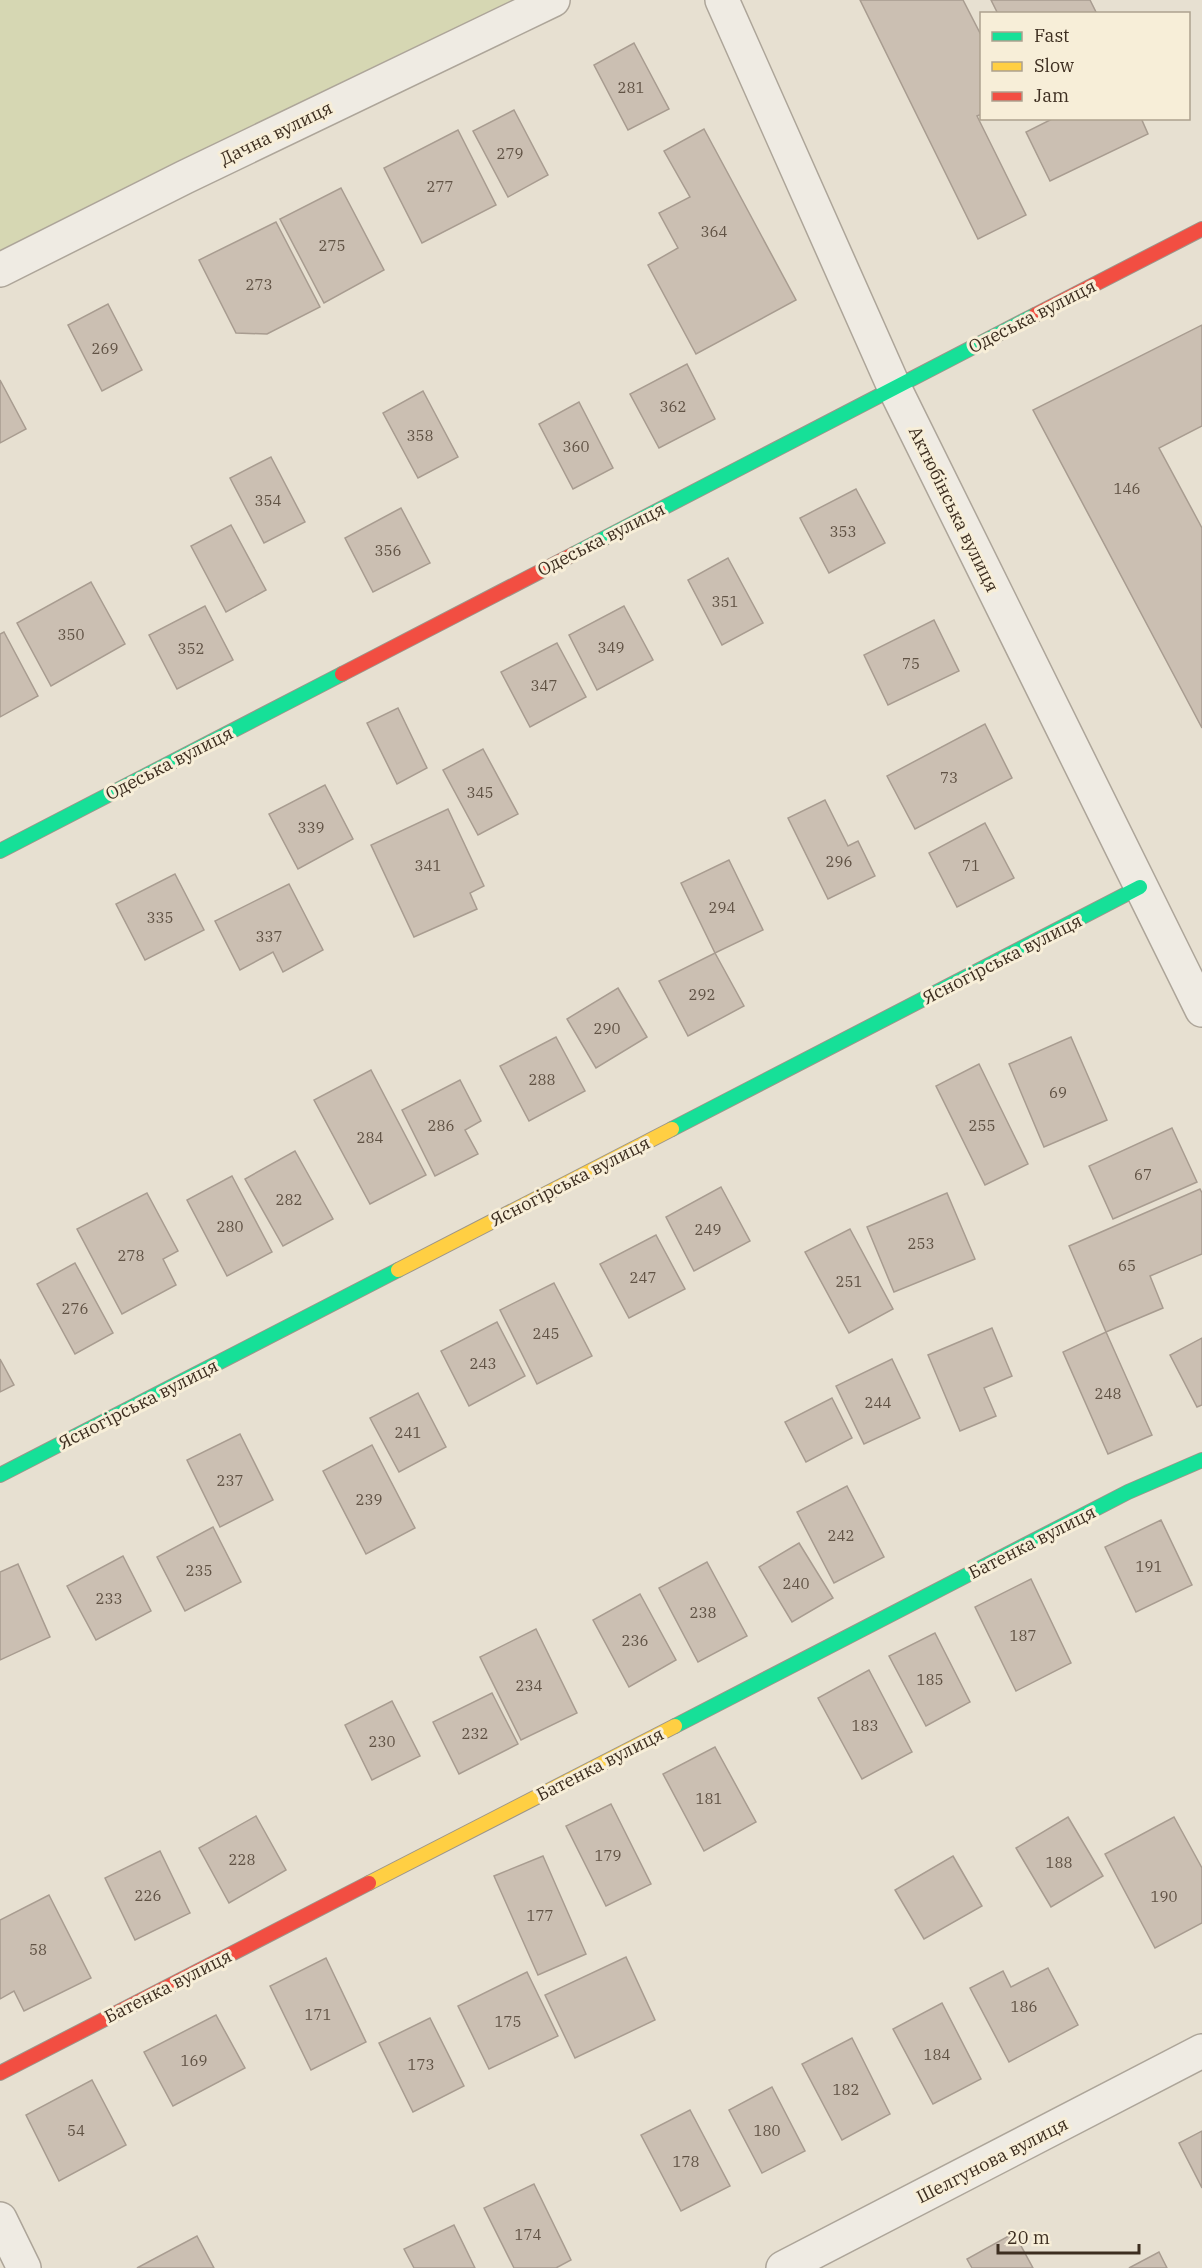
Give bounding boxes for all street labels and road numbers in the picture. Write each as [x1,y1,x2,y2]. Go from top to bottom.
street label: Дачна вулиця [216,96,336,170]
street label: Одеська вулиця [964,274,1100,358]
street label: Актюбінська вулиця [904,422,1004,596]
street label: Одеська вулиця [533,497,669,581]
street label: Одеська вулиця [101,721,237,805]
street label: Ясногірська вулиця [918,909,1086,1009]
street label: Ясногірська вулиця [486,1131,654,1231]
street label: Ясногірська вулиця [54,1354,222,1454]
street label: Батенка вулиця [964,1500,1100,1584]
street label: Батенка вулиця [532,1722,668,1806]
street label: Батенка вулиця [100,1944,236,2028]
street label: Шелгунова вулиця [912,2112,1072,2208]

